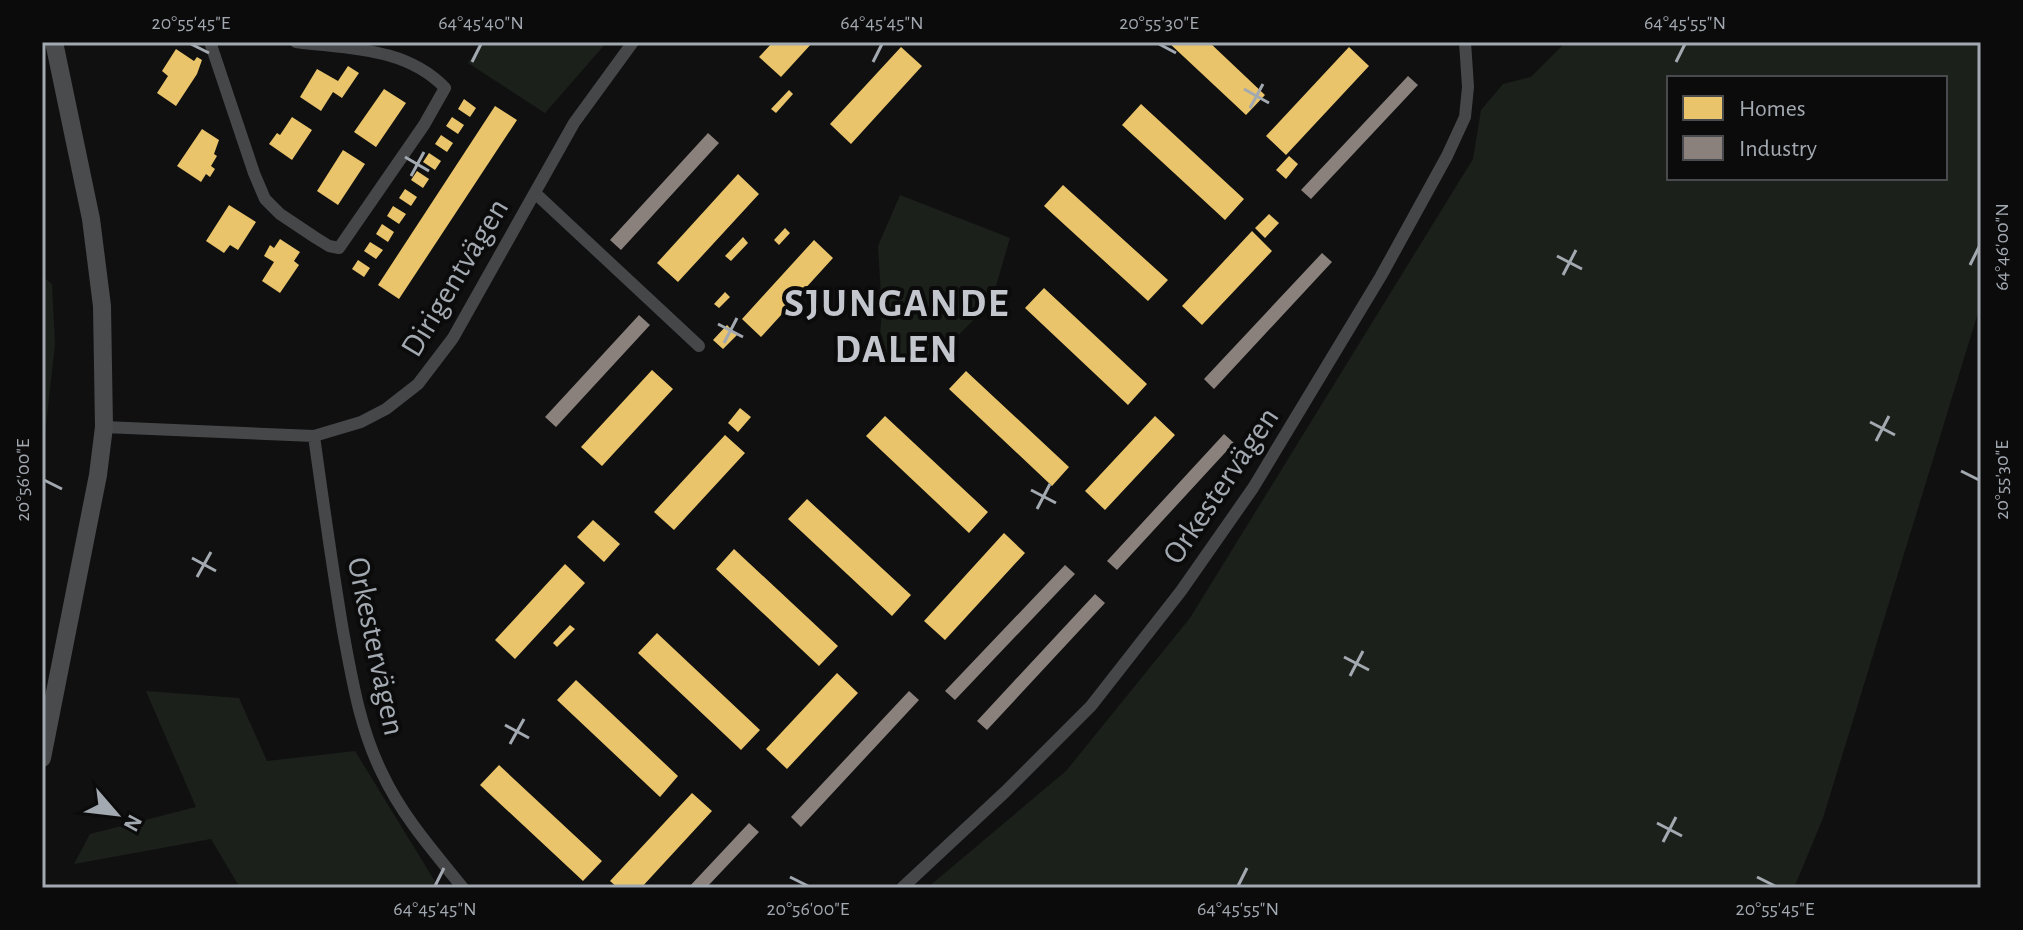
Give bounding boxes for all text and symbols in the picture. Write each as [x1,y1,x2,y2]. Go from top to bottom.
text: 20°55'45"E [152,13,231,33]
text: 64°45'40"N [438,13,524,33]
text: 64°45'45"N [840,13,924,33]
text: 20°55'30"E [1119,13,1199,33]
text: 64°45'55"N [1644,13,1726,33]
legend [1667,76,1947,180]
text: Homes [1739,97,1806,121]
text: Industry [1739,137,1817,161]
street label: Dirigentvägen [395,193,514,362]
text: 64°46'00"N [1992,203,2012,291]
district label: SJUNGANDE DALEN [784,284,1010,370]
street label: Orkestervägen [1157,401,1285,570]
text: 20°56'00"E [13,438,33,521]
text: 20°55'30"E [1992,440,2012,520]
street label: Orkestervägen [342,554,411,738]
north arrow [76,774,156,854]
text: N [119,811,146,835]
text: 64°45'45"N [393,899,477,919]
text: 20°56'00"E [767,899,850,919]
text: 64°45'55"N [1197,899,1279,919]
text: 20°55'45"E [1736,899,1815,919]

